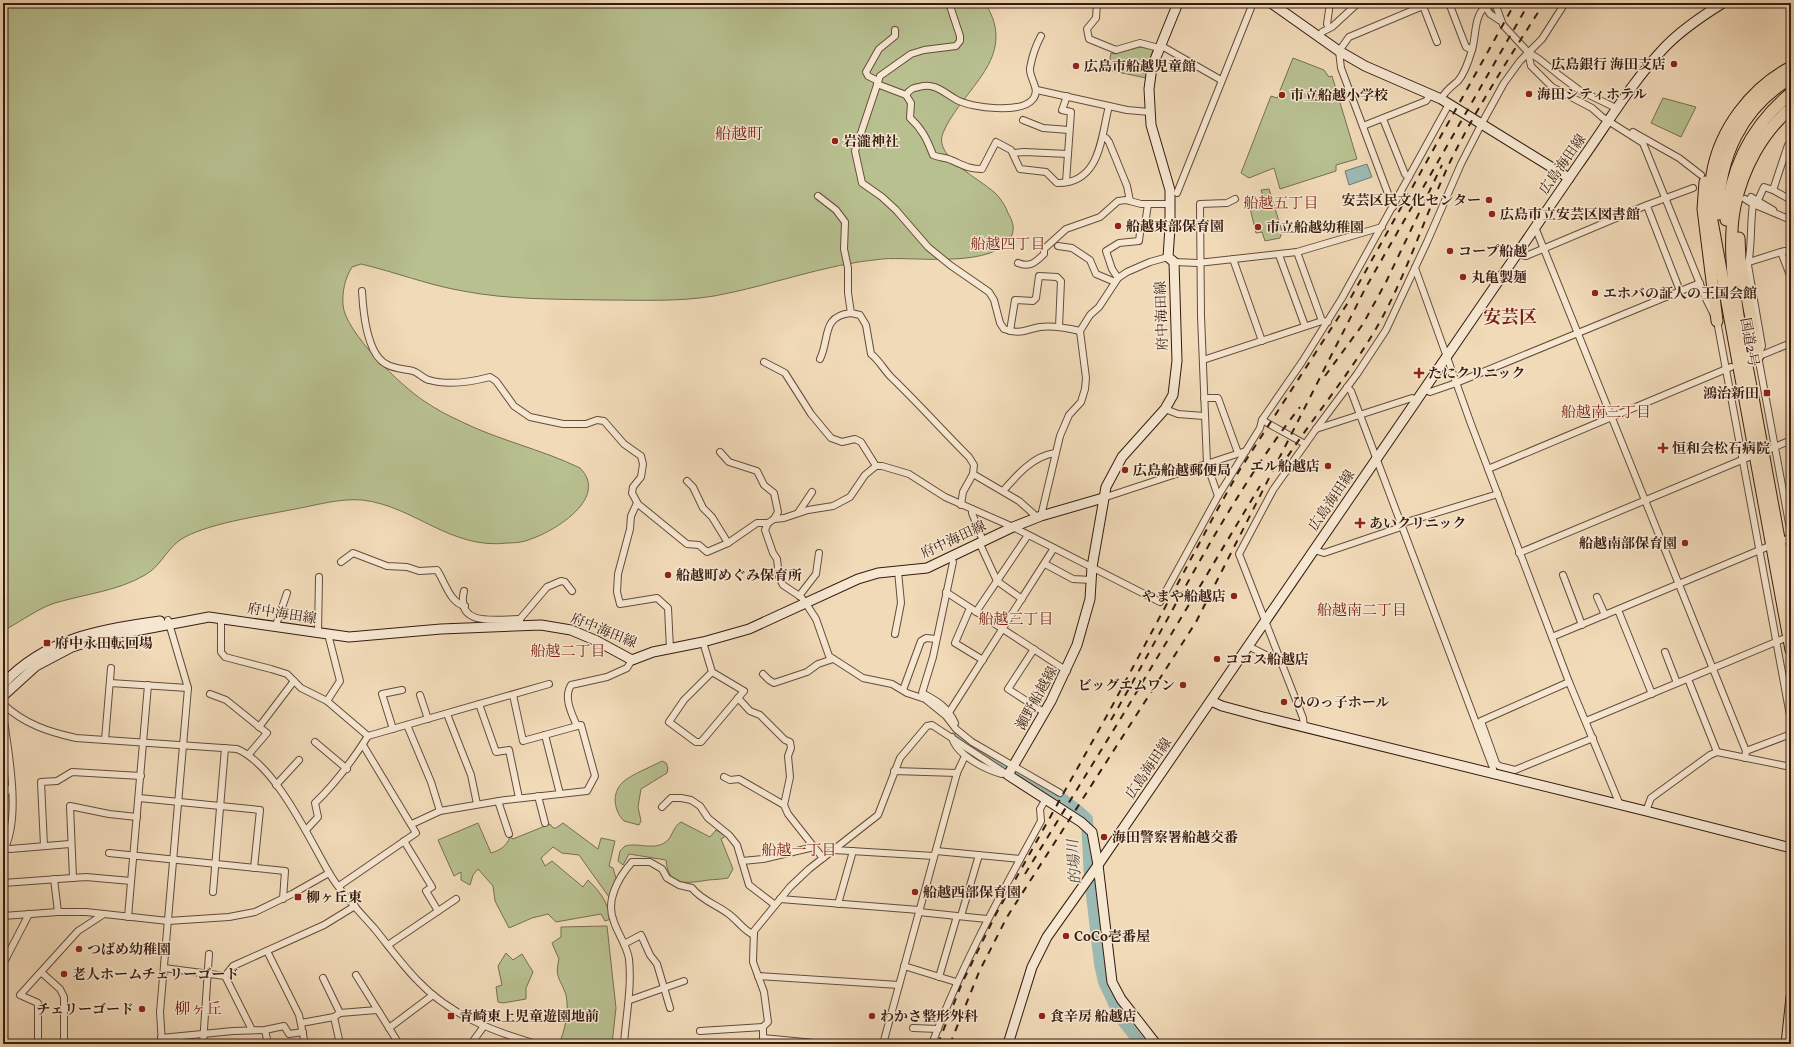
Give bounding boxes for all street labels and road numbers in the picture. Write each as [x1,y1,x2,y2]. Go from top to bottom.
street label: 広島海田線 [1535,131,1591,199]
street label: 府中海田線 [1152,281,1173,351]
street label: 国道2号 [1735,316,1762,368]
street label: 広島海田線 [1305,467,1360,535]
street label: 府中海田線 [918,517,989,564]
street label: 府中海田線 [246,600,318,629]
street label: 府中海田線 [567,609,639,653]
street label: 瀬野船越線 [1012,664,1063,734]
street label: 広島海田線 [1122,735,1177,803]

